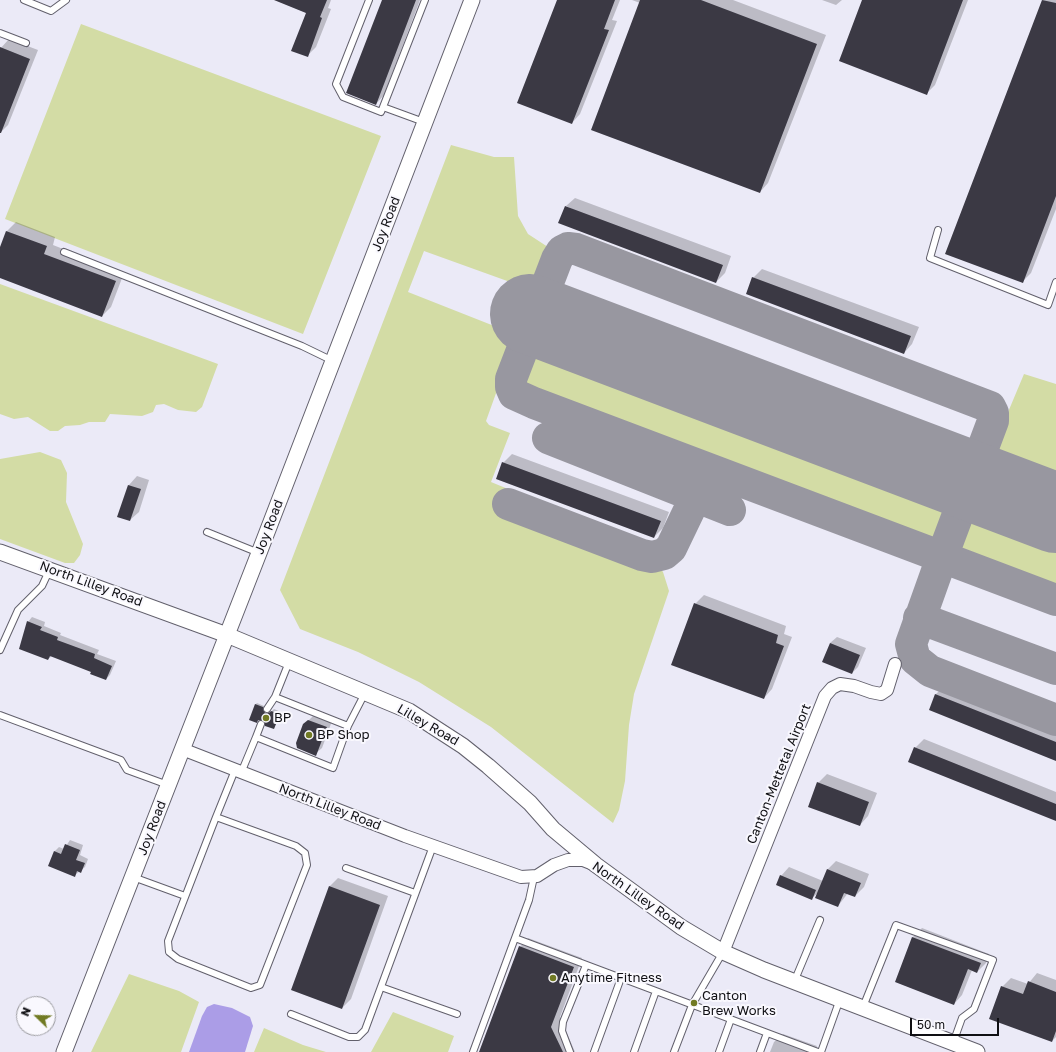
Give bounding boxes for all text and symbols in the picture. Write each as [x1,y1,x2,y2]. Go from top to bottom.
street label: Joy Road [368,195,404,253]
street label: Joy Road [251,498,287,556]
street label: North Lilley Road [37,558,145,610]
street label: Lilley Road [394,701,462,749]
street label: Canton-Mettetal Airport [744,702,814,846]
place label: BP [274,710,291,726]
marker: BP [261,713,271,723]
place label: BP Shop [317,727,370,743]
marker: BP Shop [304,730,314,740]
street label: North Lilley Road [277,780,383,834]
street label: Joy Road [134,799,170,857]
street label: North Lilley Road [589,859,687,933]
place label: Anytime Fitness [561,970,662,986]
marker: Anytime Fitness [548,973,558,983]
place label: Canton Brew Works [702,988,776,1019]
north arrow [16,996,56,1036]
marker: Canton Brew Works [689,998,699,1008]
text: N [18,1005,33,1018]
scale bar [912,1010,1001,1036]
text: 50 m [917,1017,945,1032]

